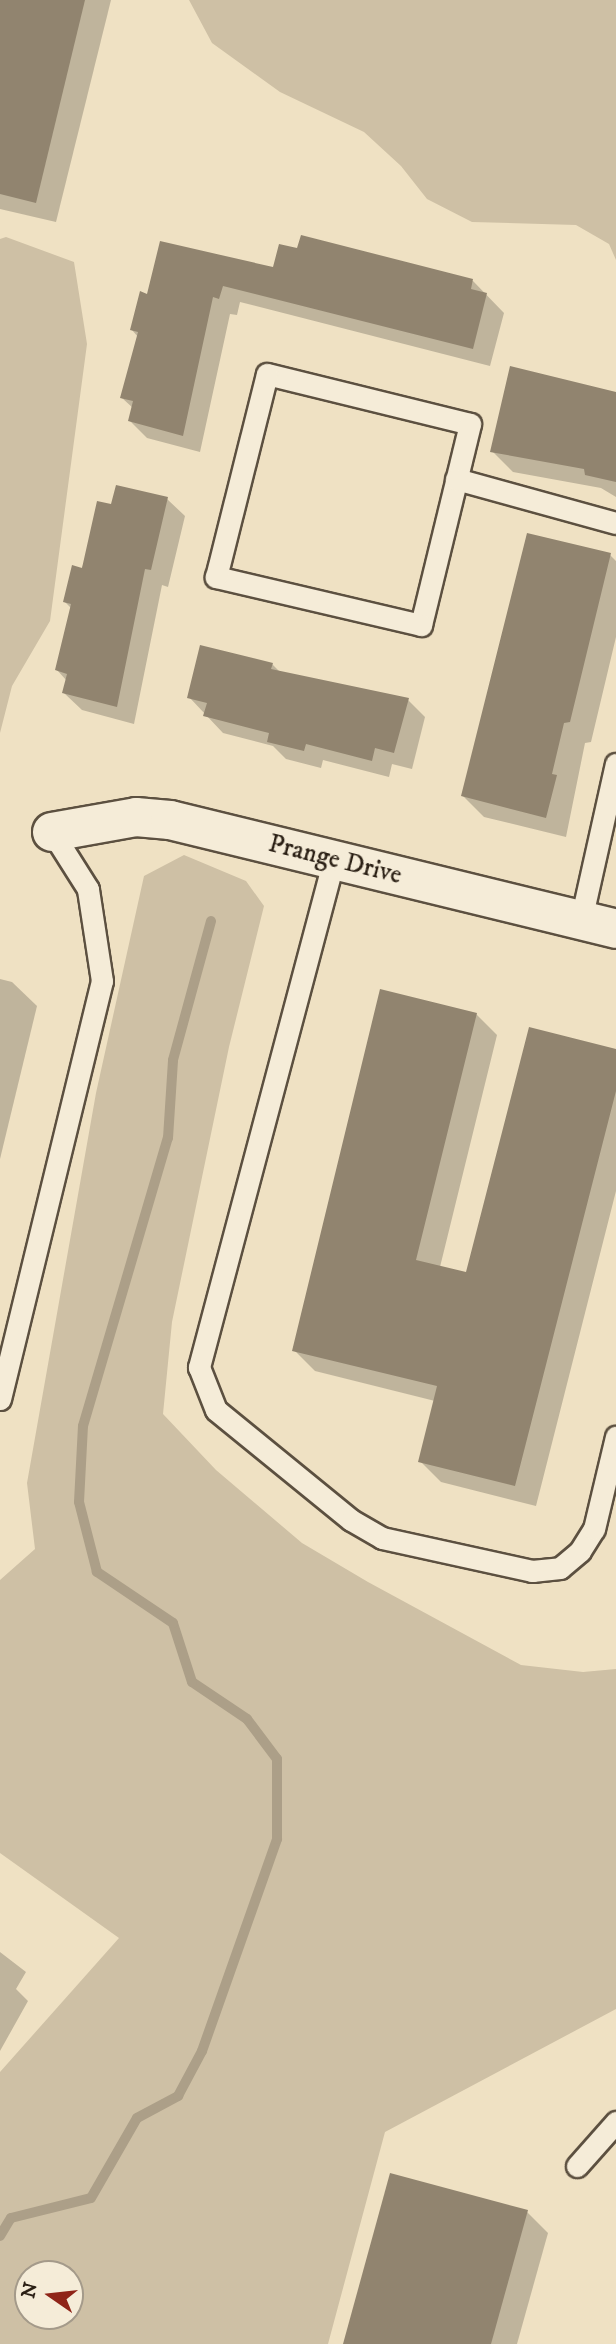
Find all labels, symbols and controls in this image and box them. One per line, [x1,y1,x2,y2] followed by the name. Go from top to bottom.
[265,828,405,892] street label: Prange Drive
[14,2260,84,2330] north arrow
[17,2280,43,2301] text: N

